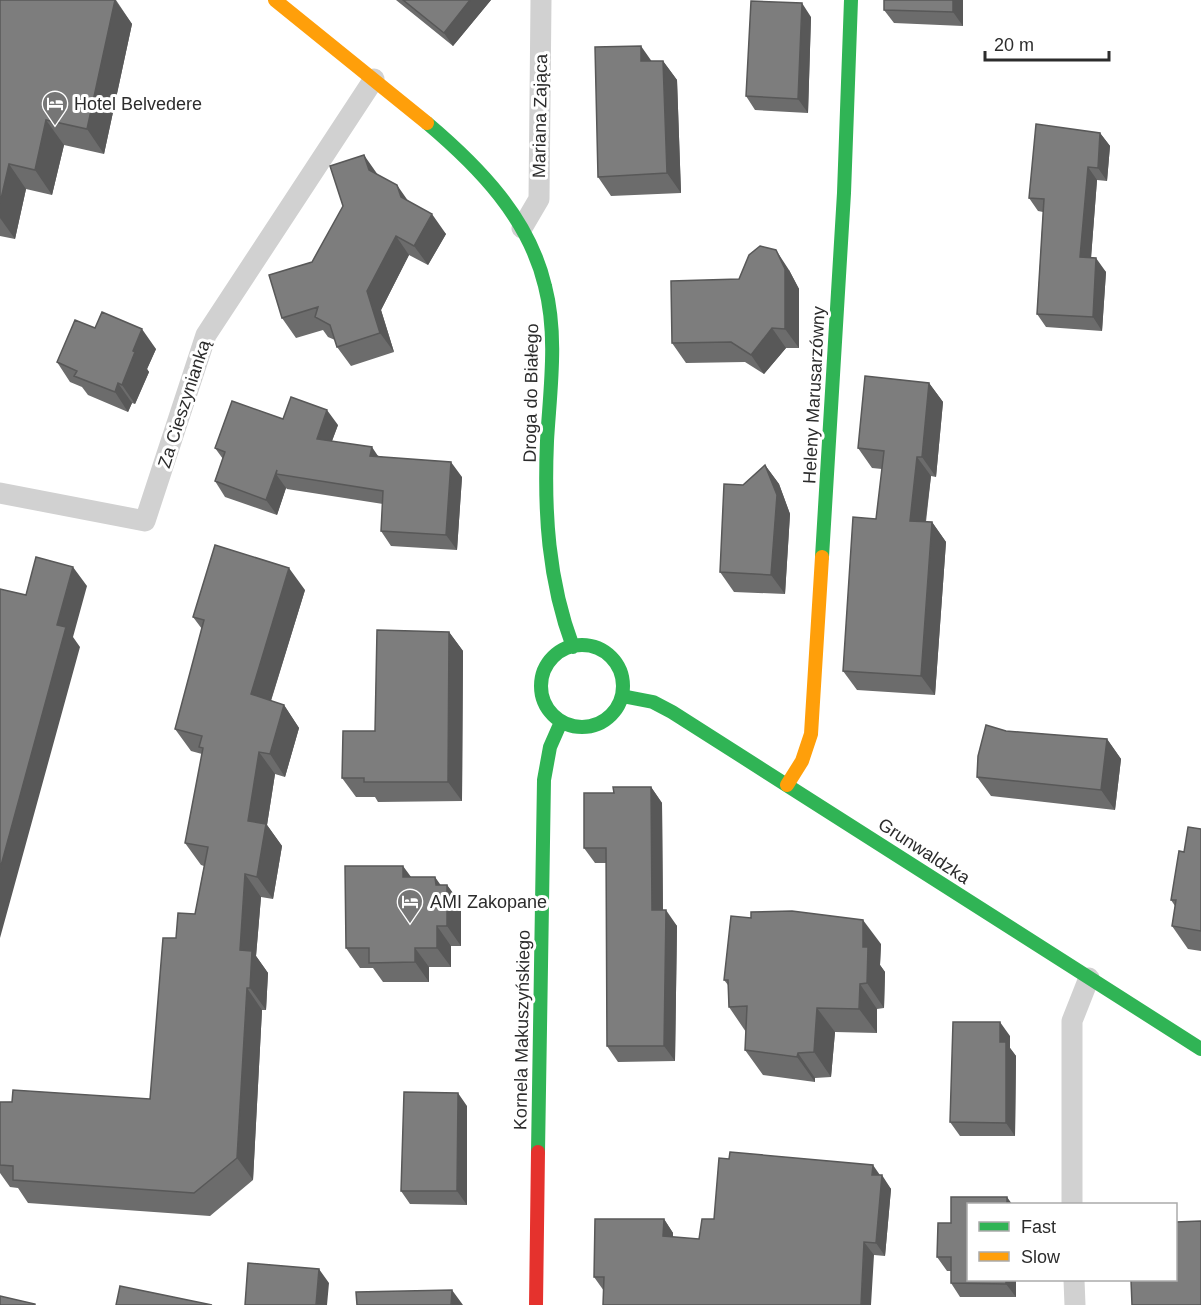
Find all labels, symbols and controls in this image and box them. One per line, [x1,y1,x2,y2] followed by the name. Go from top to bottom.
[985,24,1110,62] scale bar
[994,35,1034,55] text: 20 m
[529,53,551,178] street label: Mariana Zająca
[40,89,70,127] hotel icon: Hotel Belvedere
[74,94,202,114] place label: Hotel Belvedere
[799,306,829,484] street label: Heleny Marusarzówny
[520,323,542,463] street label: Droga do Białego
[154,337,214,470] street label: Za Cieszynianką
[875,814,974,889] street label: Grunwaldzka
[395,887,425,925] hotel icon: AMI Zakopane
[430,892,547,912] place label: AMI Zakopane
[510,930,534,1130] street label: Kornela Makuszyńskiego
[967,1203,1177,1281] legend
[1021,1217,1056,1237] text: Fast
[1021,1247,1061,1267] text: Slow

